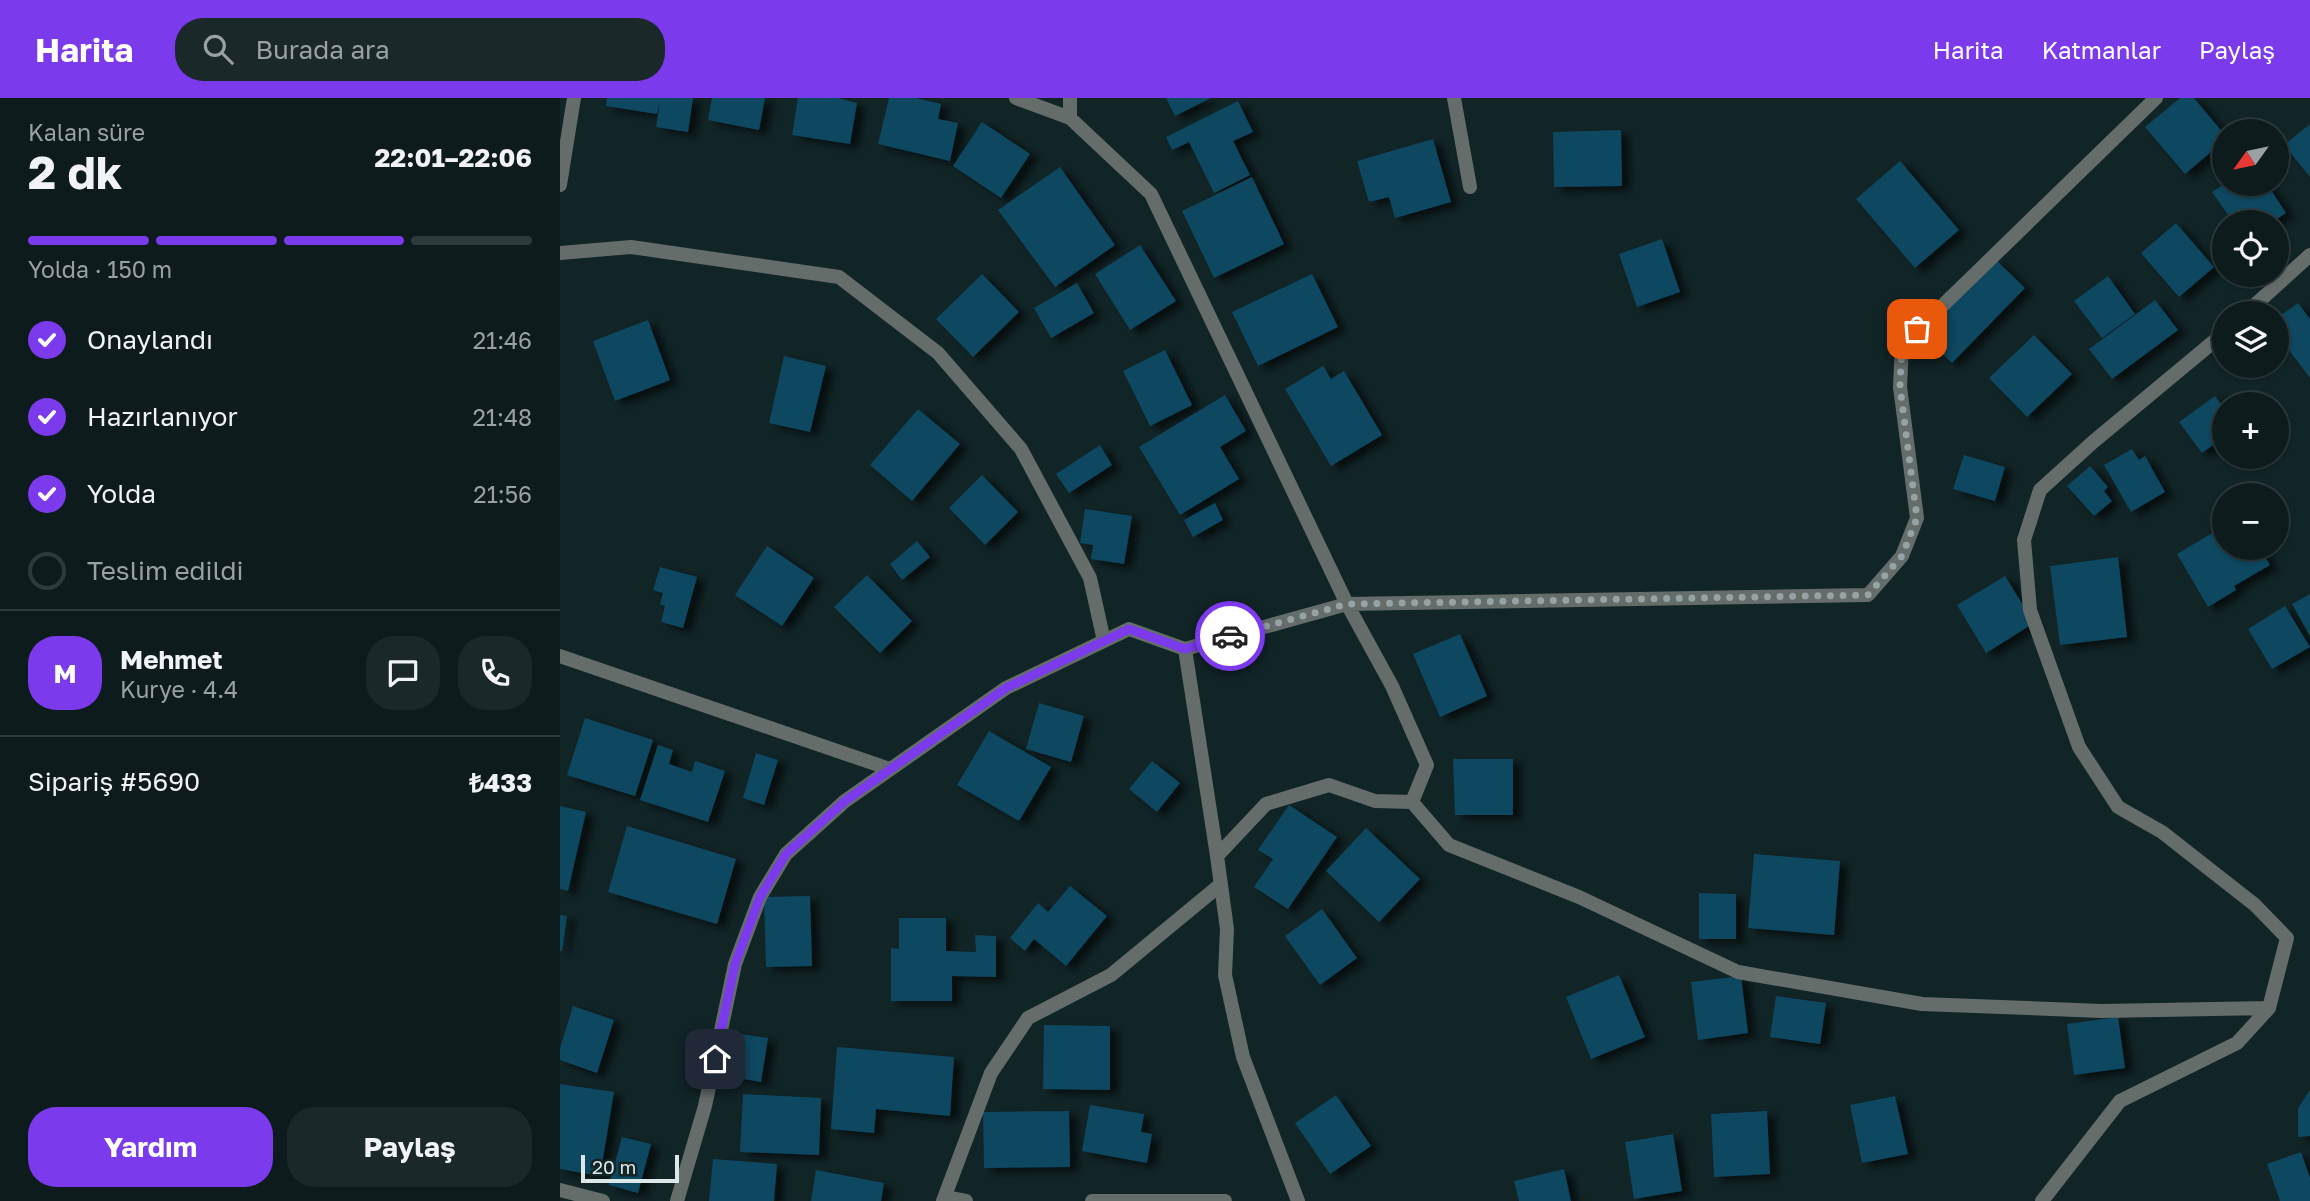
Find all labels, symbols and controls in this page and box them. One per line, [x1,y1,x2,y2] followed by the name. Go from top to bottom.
[175,18,665,81] search box
[35,30,133,69] text: Harita
[199,30,237,68] icon: search
[255,34,390,65] text: Burada ara
[1933,35,2004,64] text: Harita
[2042,35,2161,64] text: Katmanlar
[2199,35,2275,64] text: Paylaş
[28,118,145,146] text: Kalan süre
[2212,119,2289,196] north arrow
[2212,119,2289,560] map controls
[374,142,532,173] text: 22:01–22:06
[28,144,123,199] text: 2 dk
[2212,210,2289,287] button: locate
[28,255,172,283] text: Yolda · 150 m
[1887,299,1947,359] pin
[2212,301,2289,378] button: layers
[1898,310,1936,348] icon: bag
[28,321,66,359] icon: check
[87,324,213,355] text: Onaylandı
[473,326,532,354] text: 21:46
[2212,392,2289,469] button: +
[28,398,66,436] icon: check
[87,401,238,432] text: Hazırlanıyor
[473,403,532,431] text: 21:48
[28,475,66,513] icon: check
[87,478,156,509] text: Yolda
[473,480,532,508] text: 21:56
[2212,483,2289,560] button: −
[87,555,244,586] text: Teslim edildi
[1195,601,1265,671] courier
[1211,617,1249,655] icon: car
[366,636,440,710] button: chat
[458,636,532,710] button: phone
[120,644,223,675] text: Mehmet
[53,658,77,689] text: M
[120,675,238,703] text: Kurye · 4.4
[28,766,200,797] text: Sipariş #5690
[469,767,532,798] text: ₺433
[685,1029,745,1089] pin
[696,1040,734,1078] icon: home
[28,1107,273,1187] button: Yardım
[287,1107,532,1187] button: Paylaş
[581,1152,679,1184] scale bar
[592,1155,636,1178] text: 20 m

